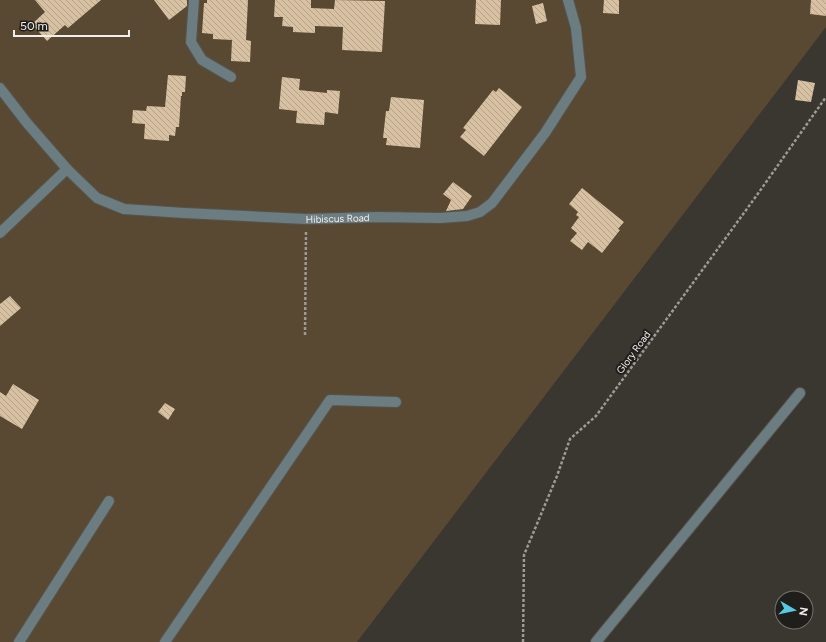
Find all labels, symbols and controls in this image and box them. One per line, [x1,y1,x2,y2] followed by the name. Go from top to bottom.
[14,12,129,38] scale bar
[20,19,48,33] text: 50 m
[306,211,370,226] street label: Hibiscus Road
[614,328,653,376] street label: Glory Road
[774,590,814,630] north arrow
[796,606,810,617] text: N

